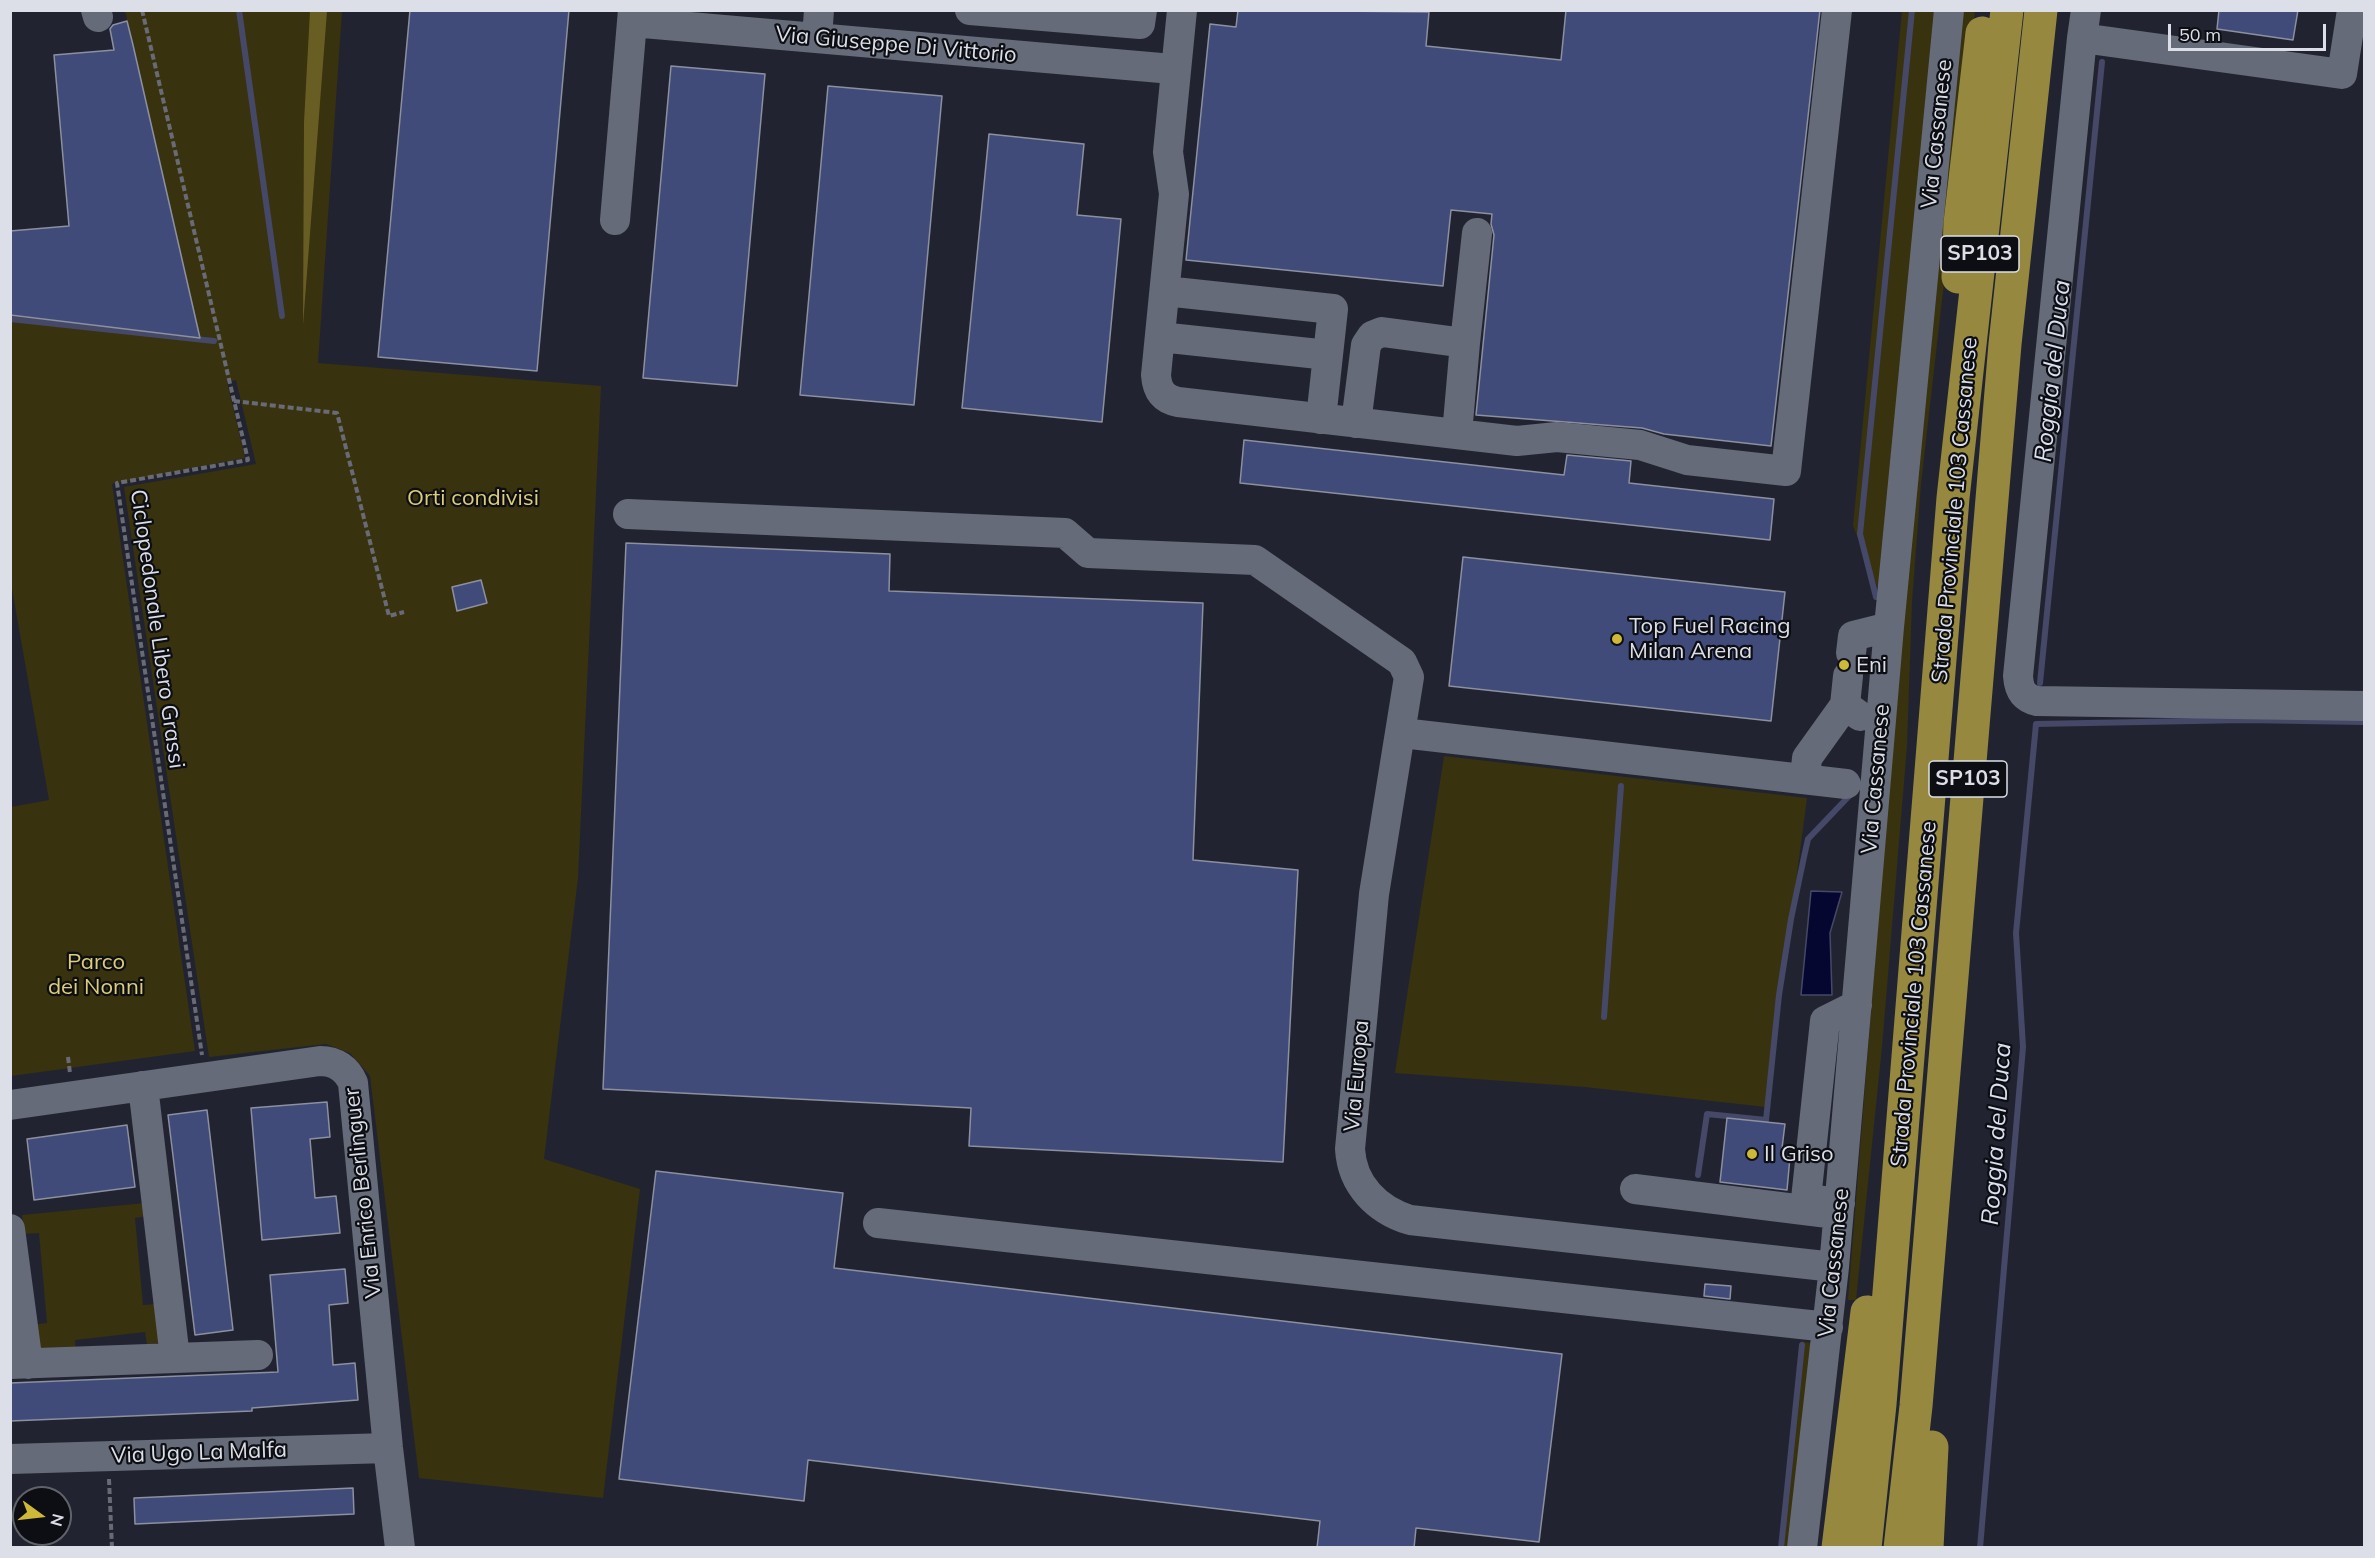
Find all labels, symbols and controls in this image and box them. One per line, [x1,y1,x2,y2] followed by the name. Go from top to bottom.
[2171,12,2328,50] scale bar
[774,21,1018,69] street label: Via Giuseppe Di Vittorio
[2179,23,2221,46] text: 50 m
[1916,58,1958,210] street label: Via Cassanese
[1941,236,2019,272] road number: SP103
[2029,279,2077,463] water label: Roggia del Duca
[1927,336,1983,684] street label: Strada Provinciale 103 Cassanese
[407,485,539,511] park label: Orti condivisi
[124,488,190,770] street label: Ciclopedonale Libero Grassi
[1629,613,1791,664] place label: Top Fuel Racing Milan Arena
[1610,632,1624,646] marker: Top Fuel Racing Milan Arena
[1856,652,1887,678] place label: Eni
[1837,658,1851,672] marker: Eni
[1856,703,1896,855] street label: Via Cassanese
[1929,761,2007,797] road number: SP103
[1886,820,1942,1168] street label: Strada Provinciale 103 Cassanese
[48,949,144,1000] park label: Parco dei Nonni
[1339,1019,1375,1133] street label: Via Europa
[1976,1042,2018,1226] water label: Roggia del Duca
[339,1086,387,1300] street label: Via Enrico Berlinguer
[1764,1141,1833,1167] place label: Il Griso
[1745,1147,1759,1161] marker: Il Griso
[1813,1187,1855,1339] street label: Via Cassanese
[111,1437,287,1469] street label: Via Ugo La Malfa
[12,1486,72,1546] north arrow
[46,1512,69,1529] text: N

